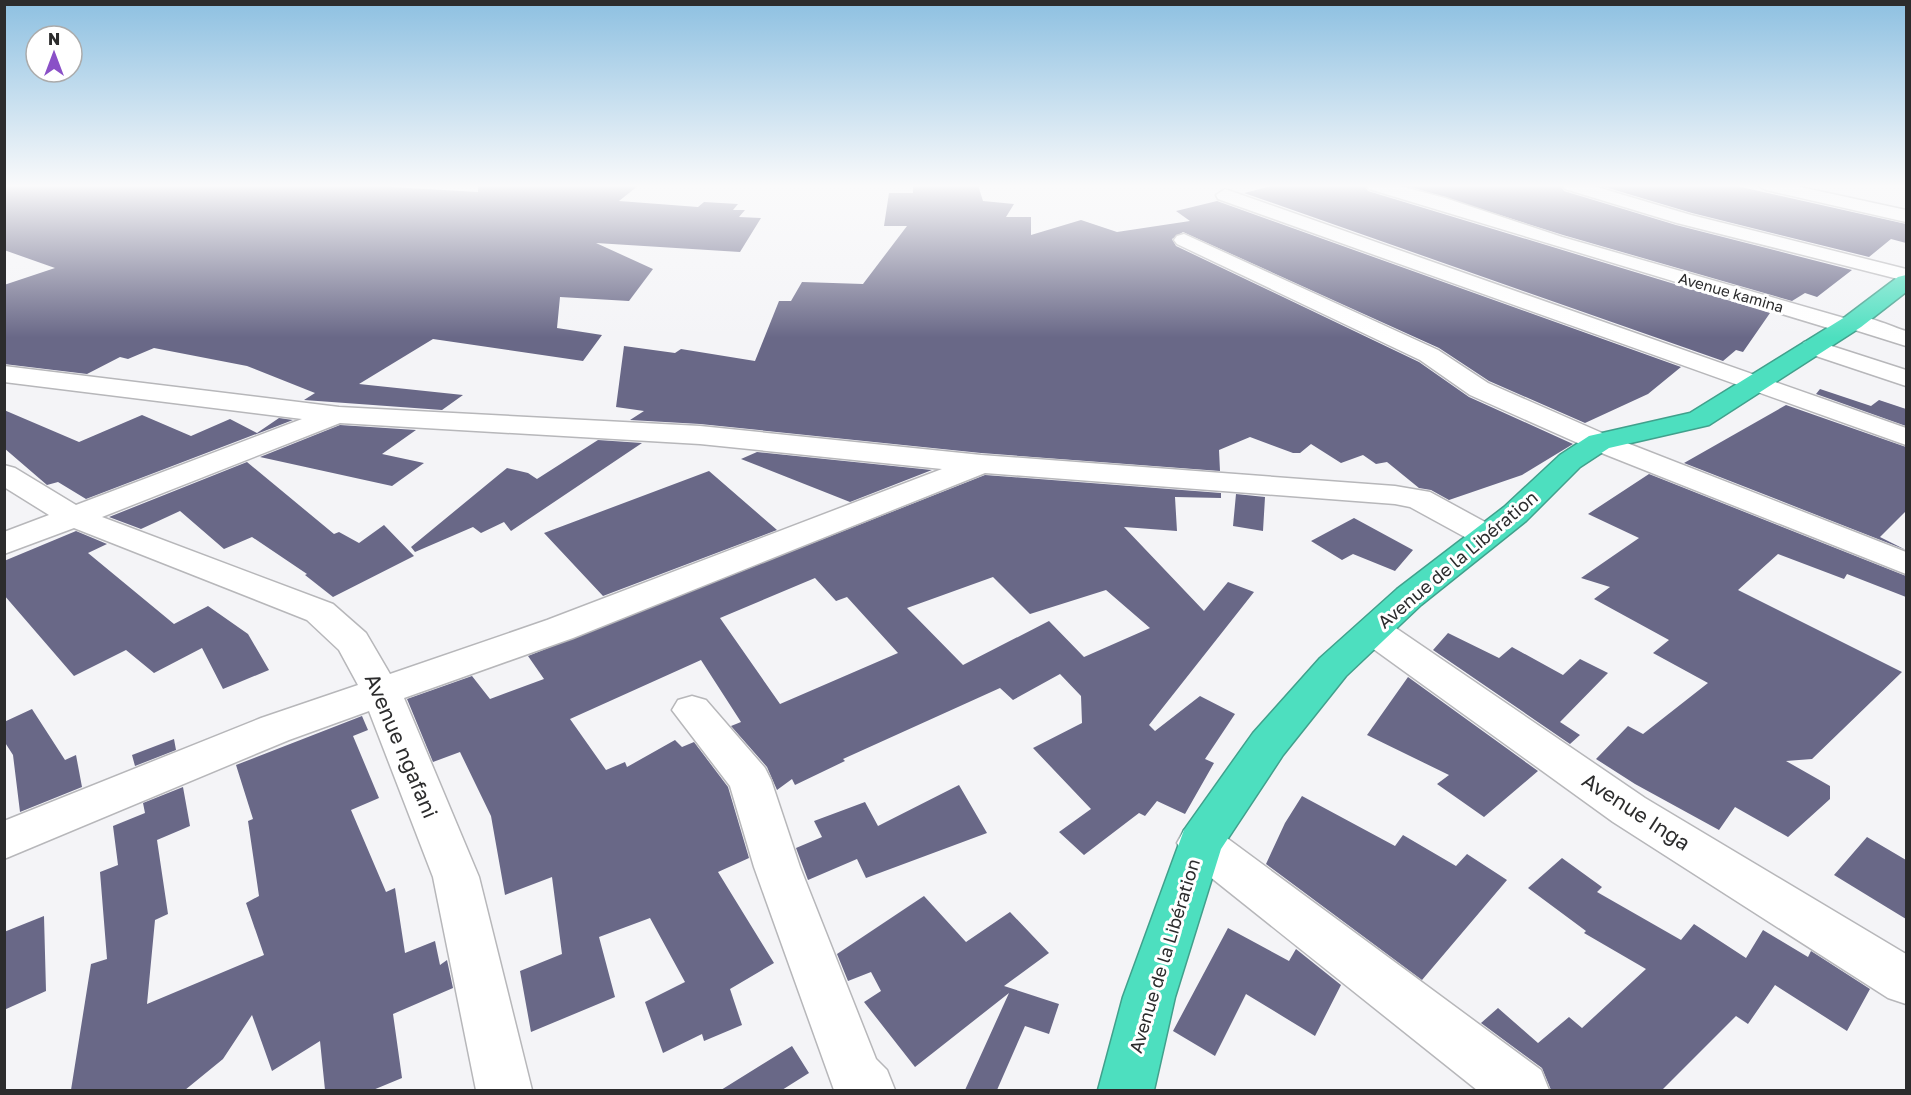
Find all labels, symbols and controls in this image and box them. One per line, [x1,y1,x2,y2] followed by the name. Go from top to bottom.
[24,24,84,84] north arrow
[48,29,60,49] text: N
[1677,268,1786,316] street label: Avenue kamina
[1373,486,1542,633] street label: Avenue de la Libération
[360,669,444,822] street label: Avenue ngafani
[1578,767,1695,856] street label: Avenue Inga
[1124,856,1204,1055] street label: Avenue de la Libération

